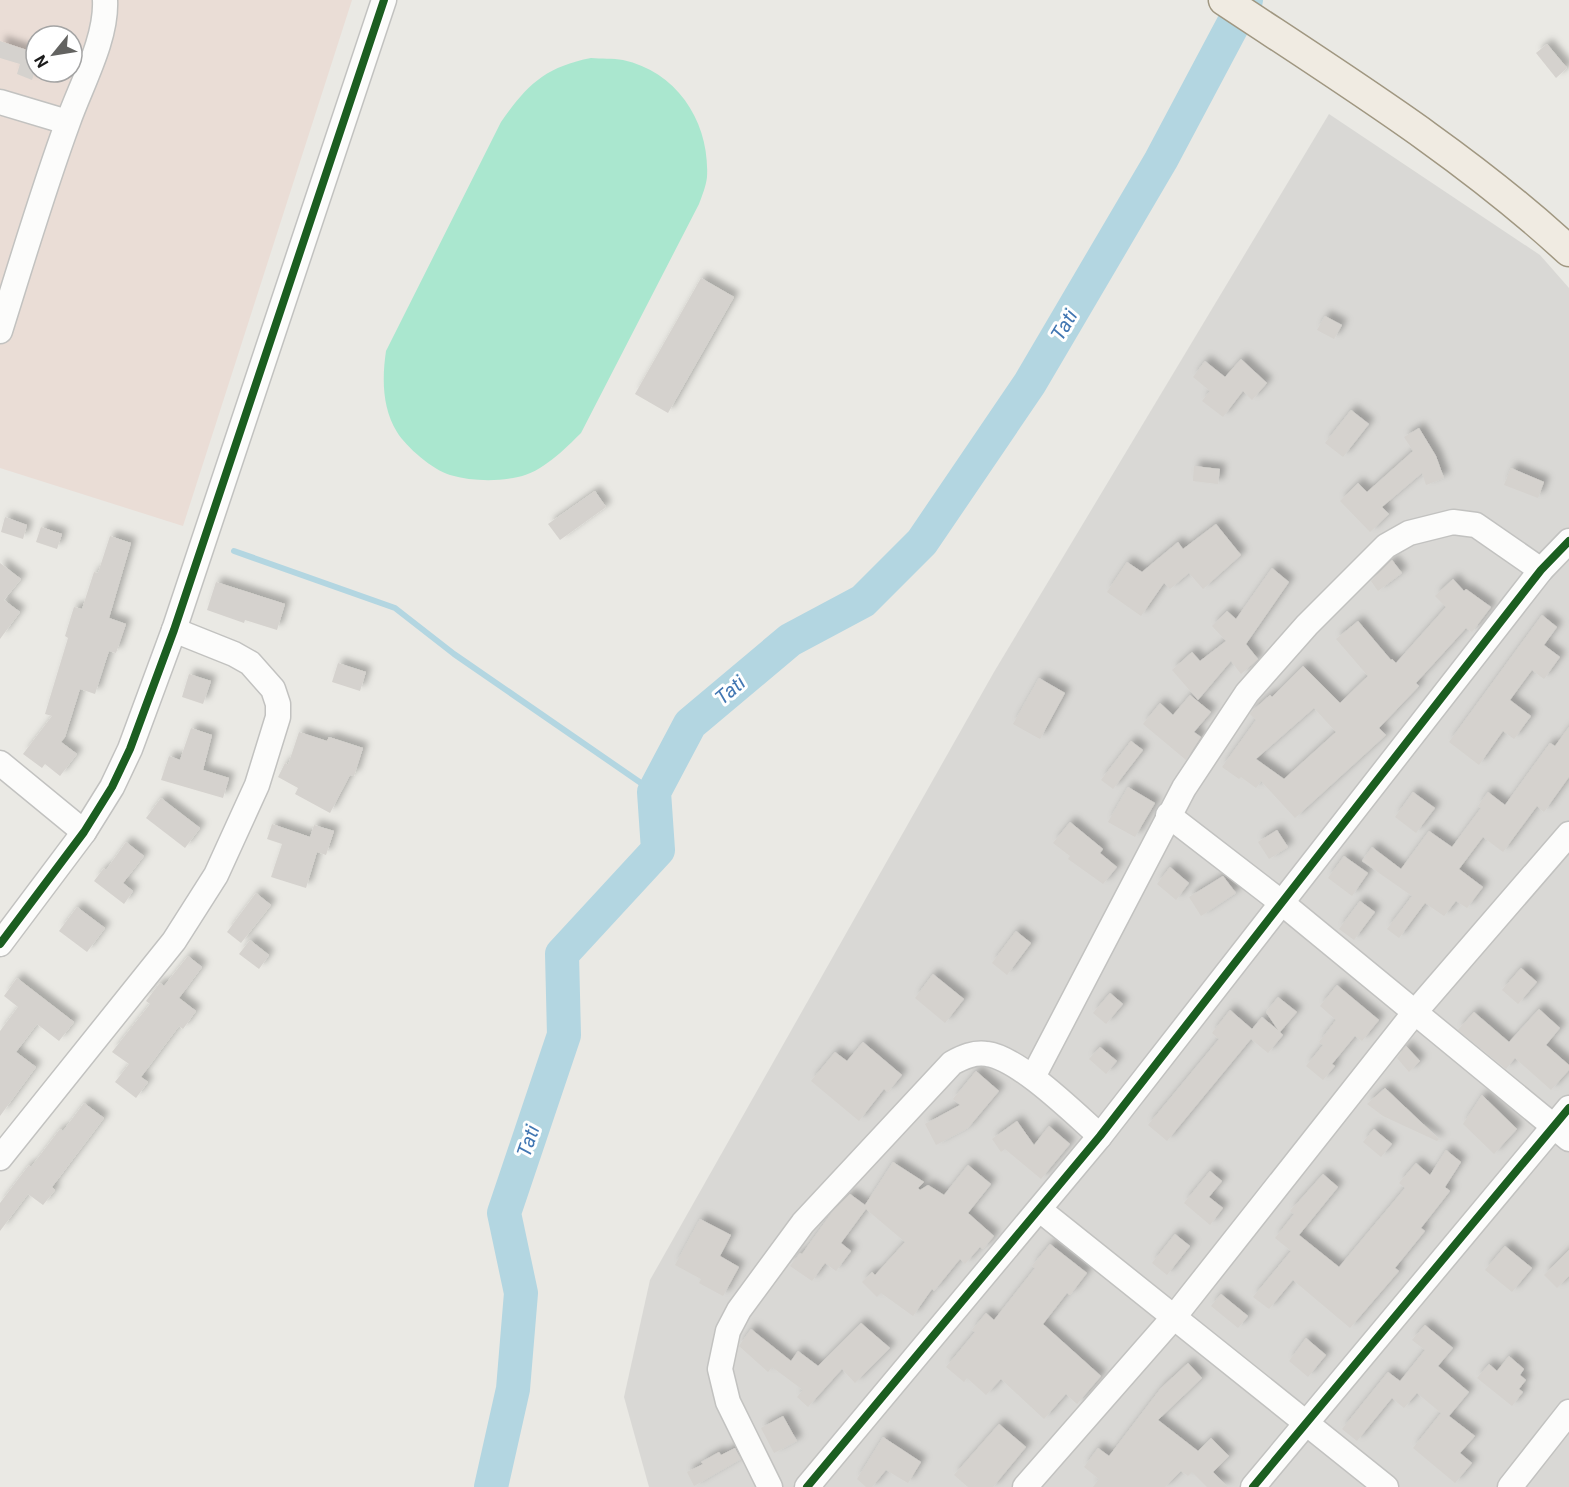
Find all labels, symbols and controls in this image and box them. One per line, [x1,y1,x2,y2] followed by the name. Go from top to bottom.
[24,24,84,84] north arrow
[30,52,52,71] text: N
[1045,305,1083,345] water label: Tati
[710,670,750,710] water label: Tati
[511,1122,545,1160] water label: Tati

